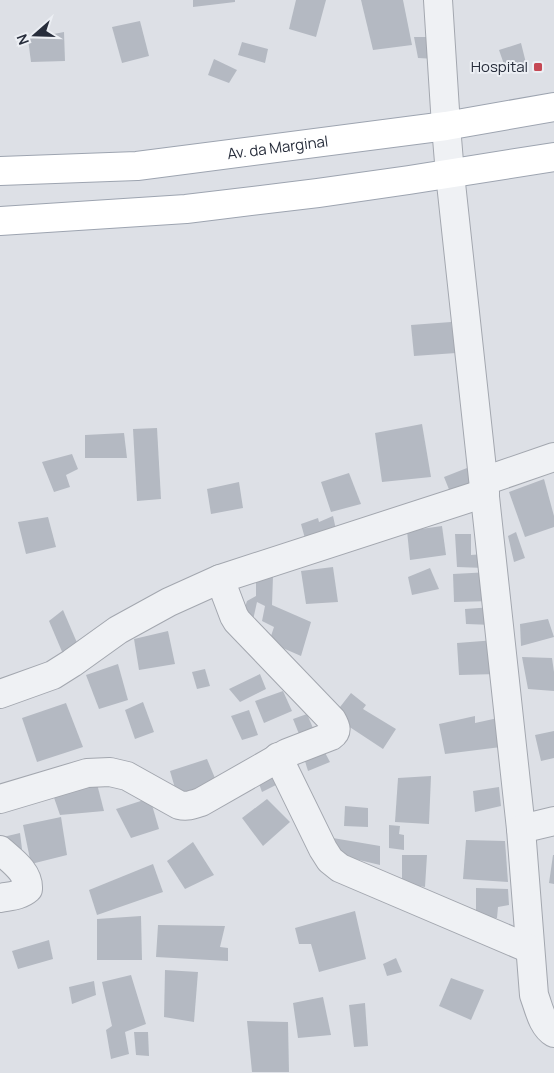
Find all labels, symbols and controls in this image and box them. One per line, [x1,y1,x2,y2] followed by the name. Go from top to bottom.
[10,10,60,60] north arrow
[12,32,33,48] text: N
[471,56,528,77] place label: Hospital
[532,61,544,73] marker: Hospital
[226,130,329,164] street label: Av. da Marginal

